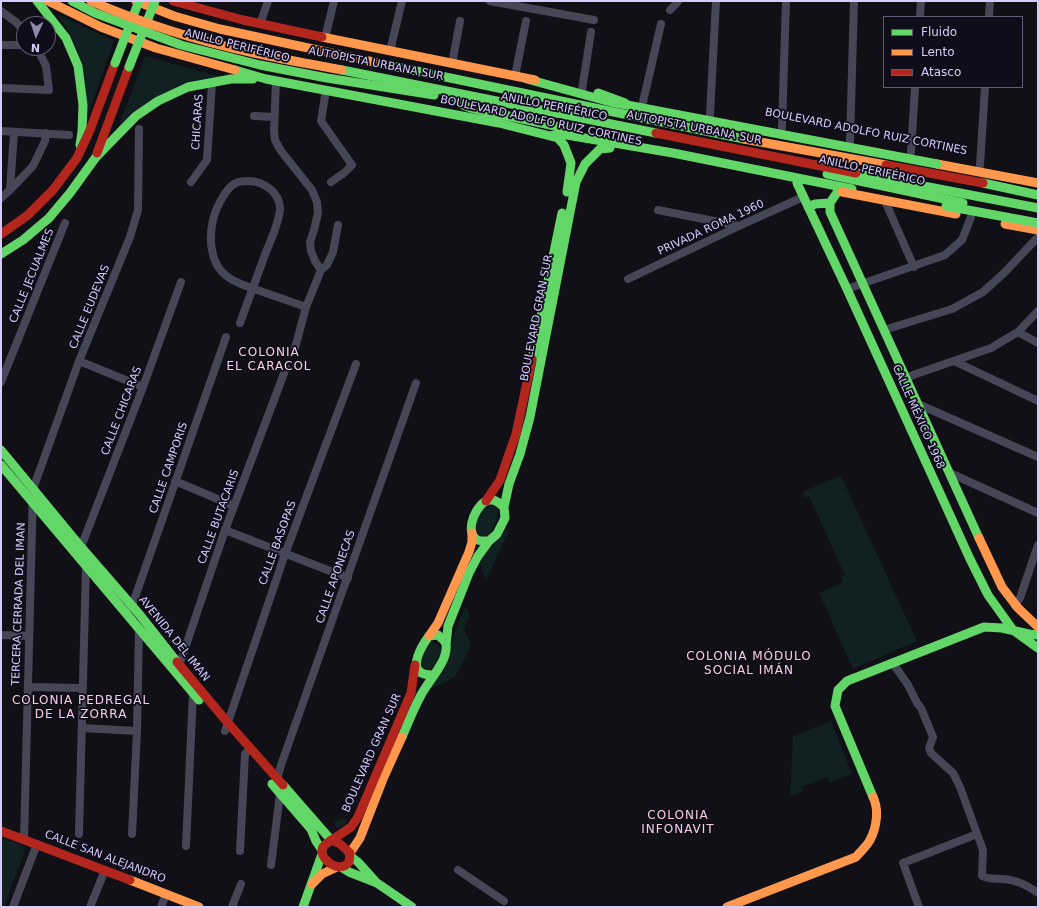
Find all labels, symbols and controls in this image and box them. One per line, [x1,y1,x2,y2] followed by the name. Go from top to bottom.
[16,16,56,56] north arrow
[883,16,1023,88] legend
[921,25,957,39] text: Fluido
[183,27,291,65] street label: ANILLO PERIFÉRICO
[30,41,40,54] text: N
[307,44,445,84] street label: AUTOPISTA URBANA SUR
[921,45,955,59] text: Lento
[921,65,961,79] text: Atasco
[500,90,608,124] street label: ANILLO PERIFÉRICO
[439,93,643,149] street label: BOULEVARD ADOLFO RUIZ CORTINES
[189,94,207,150] street label: CHICARAS
[764,106,968,158] street label: BOULEVARD ADOLFO RUIZ CORTINES
[625,108,763,148] street label: AUTOPISTA URBANA SUR
[818,153,926,189] street label: ANILLO PERIFÉRICO
[656,198,766,258] street label: PRIVADA ROMA 1960
[7,227,57,325] street label: CALLE JECUALMES
[518,254,556,382] street label: BOULEVARD GRAN SUR
[67,263,113,351] street label: CALLE EUDEVAS
[226,346,312,374] district label: COLONIA EL CARACOL
[889,363,947,471] street label: CALLE MÉXICO 1968
[99,365,145,457] street label: CALLE CHICARAS
[147,421,191,515] street label: CALLE CAMPORIS
[196,468,242,566] street label: CALLE BUTACARIS
[257,499,299,587] street label: CALLE BASOPAS
[10,522,28,686] street label: TERCERA CERRADA DEL IMAN
[314,528,358,626] street label: CALLE APONECAS
[136,594,212,684] street label: AVENIDA DEL IMAN
[686,650,812,678] district label: COLONIA MÓDULO SOCIAL IMÁN
[340,692,404,814] street label: BOULEVARD GRAN SUR
[12,694,150,722] district label: COLONIA PEDREGAL DE LA ZORRA
[641,809,715,837] district label: COLONIA INFONAVIT
[43,828,167,886] street label: CALLE SAN ALEJANDRO

